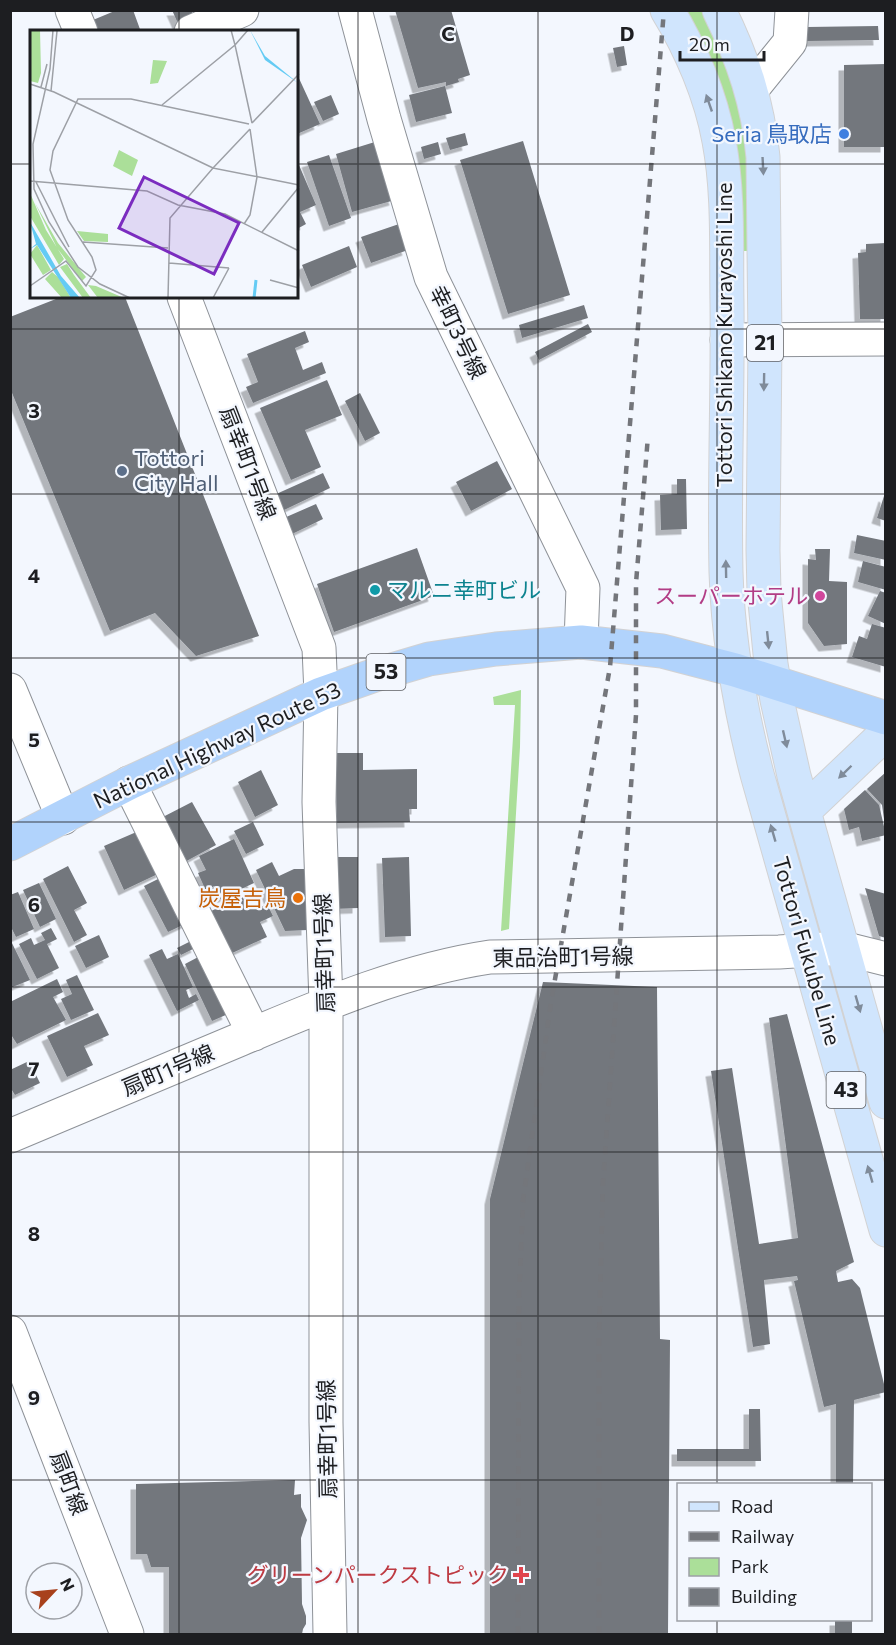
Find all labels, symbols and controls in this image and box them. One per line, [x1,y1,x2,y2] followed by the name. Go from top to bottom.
[441,21,455,45] text: C
[620,21,634,45] text: D
[680,24,764,62] scale bar
[30,30,298,298] inset map
[689,33,730,55] text: 20 m
[704,94,713,112] one-way arrow
[711,120,832,147] place label: Seria 鳥取店
[837,127,851,141] marker: Seria 鳥取店
[759,157,768,176] one-way arrow
[710,182,737,488] street label: Tottori Shikano Kurayoshi Line
[424,281,493,383] street label: 幸町3号線
[747,325,783,361] road number: 21
[760,373,769,392] one-way arrow
[28,398,40,422] text: 3
[214,402,282,523] street label: 扇幸町1号線
[134,444,219,496] place label: Tottori City Hall
[115,464,129,478] marker: Tottori City Hall
[721,560,731,579] one-way arrow
[28,563,40,587] text: 4
[387,576,541,603] place label: マルニ幸町ビル
[654,582,808,609] place label: スーパーホテル
[368,583,382,597] marker: マルニ幸町ビル
[813,589,827,603] marker: スーパーホテル
[763,631,773,650] one-way arrow
[366,654,406,690] road number: 53
[89,675,345,814] street label: National Highway Route 53
[28,727,40,751] text: 5
[781,730,791,749] one-way arrow
[837,765,852,779] one-way arrow
[768,824,777,842] one-way arrow
[768,853,847,1048] street label: Tottori Fukube Line
[198,884,286,911] place label: 炭屋吉鳥
[291,891,305,905] marker: 炭屋吉鳥
[28,892,40,916] text: 6
[308,893,339,1013] street label: 扇幸町1号線
[492,942,634,971] street label: 東品治町1号線
[854,995,863,1013] one-way arrow
[118,1038,218,1101] street label: 扇町1号線
[29,1056,40,1080] text: 7
[826,1072,866,1108] road number: 43
[865,1165,874,1183] one-way arrow
[28,1221,40,1245] text: 8
[312,1379,341,1499] street label: 扇幸町1号線
[28,1385,40,1409] text: 9
[45,1447,94,1518] street label: 扇町線
[677,1483,872,1621] legend
[731,1495,773,1517] text: Road
[731,1525,794,1547] text: Railway
[731,1555,769,1577] text: Park
[24,1561,84,1621] north arrow
[247,1561,509,1588] place label: グリーンパークストピック
[514,1568,528,1582] marker: グリーンパークストピック
[57,1575,79,1594] text: N
[731,1585,797,1607] text: Building

